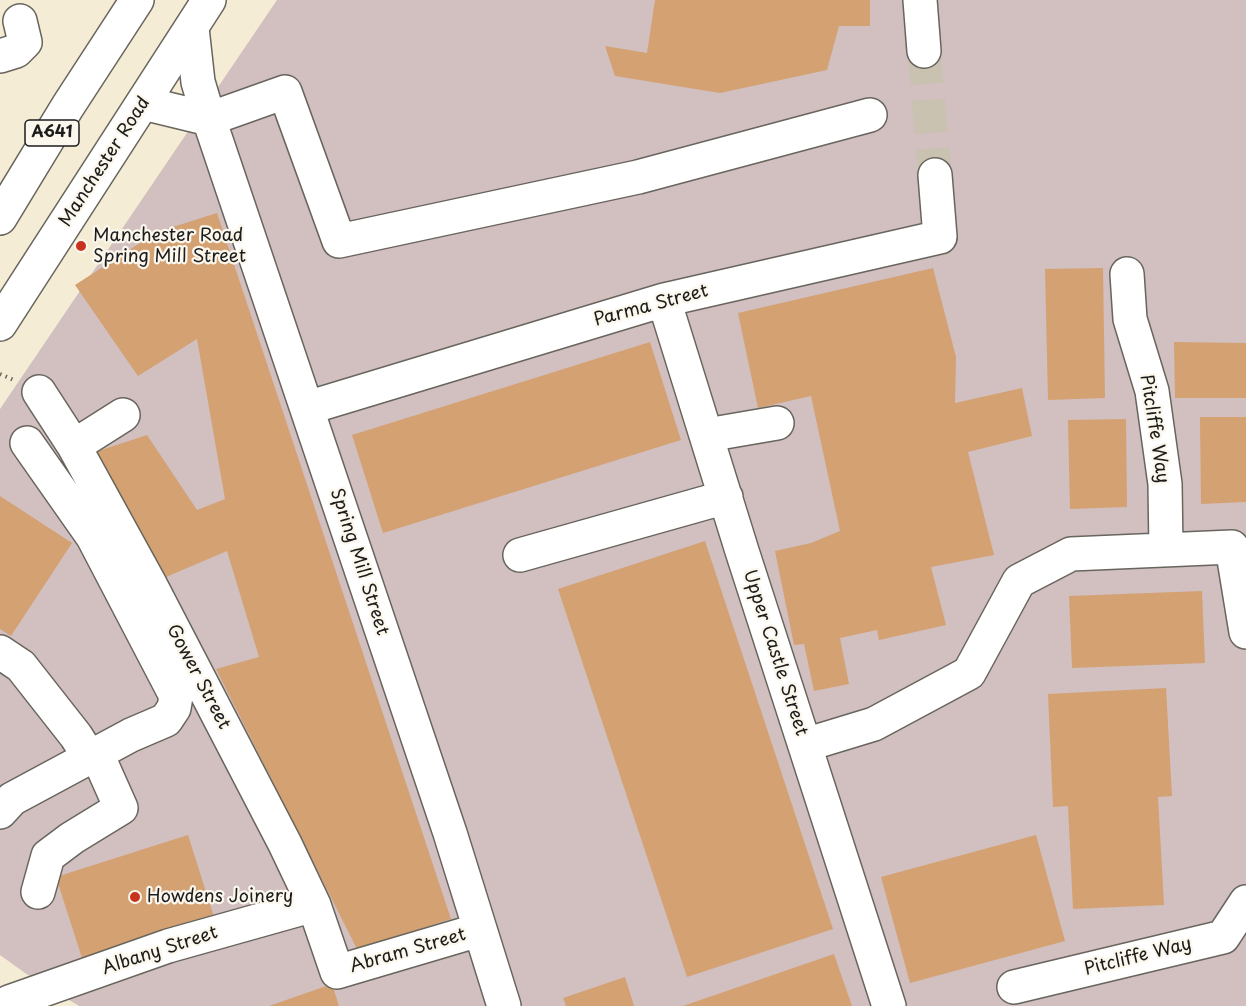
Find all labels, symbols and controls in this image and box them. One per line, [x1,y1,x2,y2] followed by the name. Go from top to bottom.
[55,93,155,231] street label: Manchester Road
[25,120,79,146] road number: A641
[93,225,246,268] place label: Manchester Road Spring Mill Street
[74,239,88,253] marker: Manchester Road Spring Mill Street
[591,280,711,332] street label: Parma Street
[1135,373,1173,485] street label: Pitcliffe Way
[325,486,393,638] street label: Spring Mill Street
[738,567,812,739] street label: Upper Castle Street
[161,621,235,733] street label: Gower Street
[147,886,293,908] place label: Howdens Joinery
[128,890,142,904] marker: Howdens Joinery
[99,922,221,980] street label: Albany Street
[347,924,469,978] street label: Abram Street
[1082,933,1194,981] street label: Pitcliffe Way

